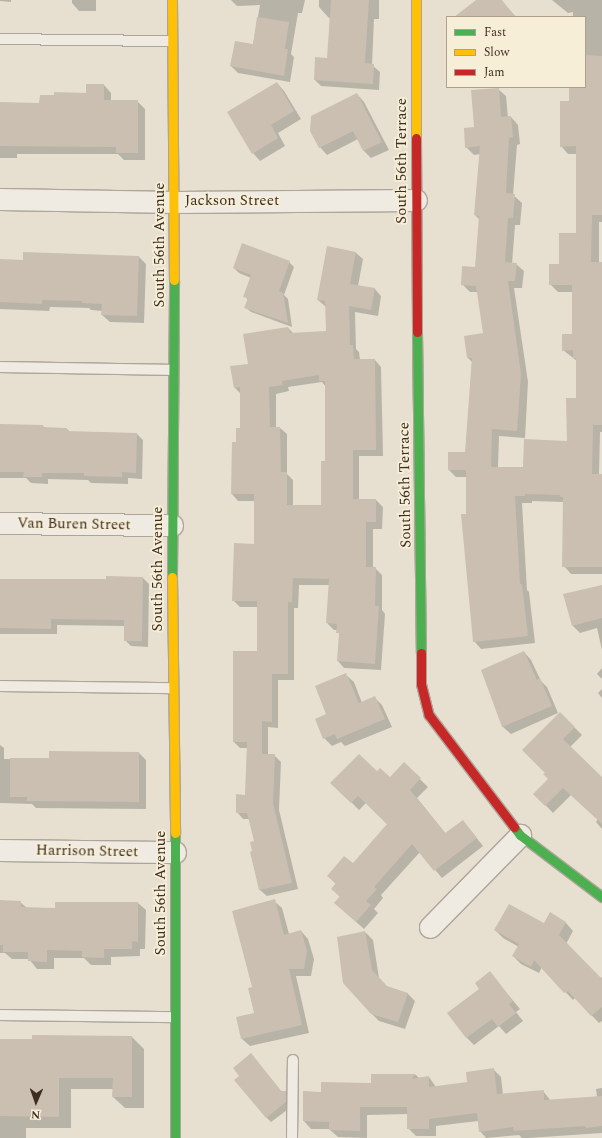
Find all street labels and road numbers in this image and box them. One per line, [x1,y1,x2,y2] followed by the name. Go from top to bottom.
[393,98,411,224] street label: South 56th Terrace
[151,183,169,307] street label: South 56th Avenue
[185,192,279,210] street label: Jackson Street
[395,422,415,548] street label: South 56th Terrace
[149,507,167,631] street label: South 56th Avenue
[17,514,131,534] street label: Van Buren Street
[152,831,170,955] street label: South 56th Avenue
[36,841,138,861] street label: Harrison Street

